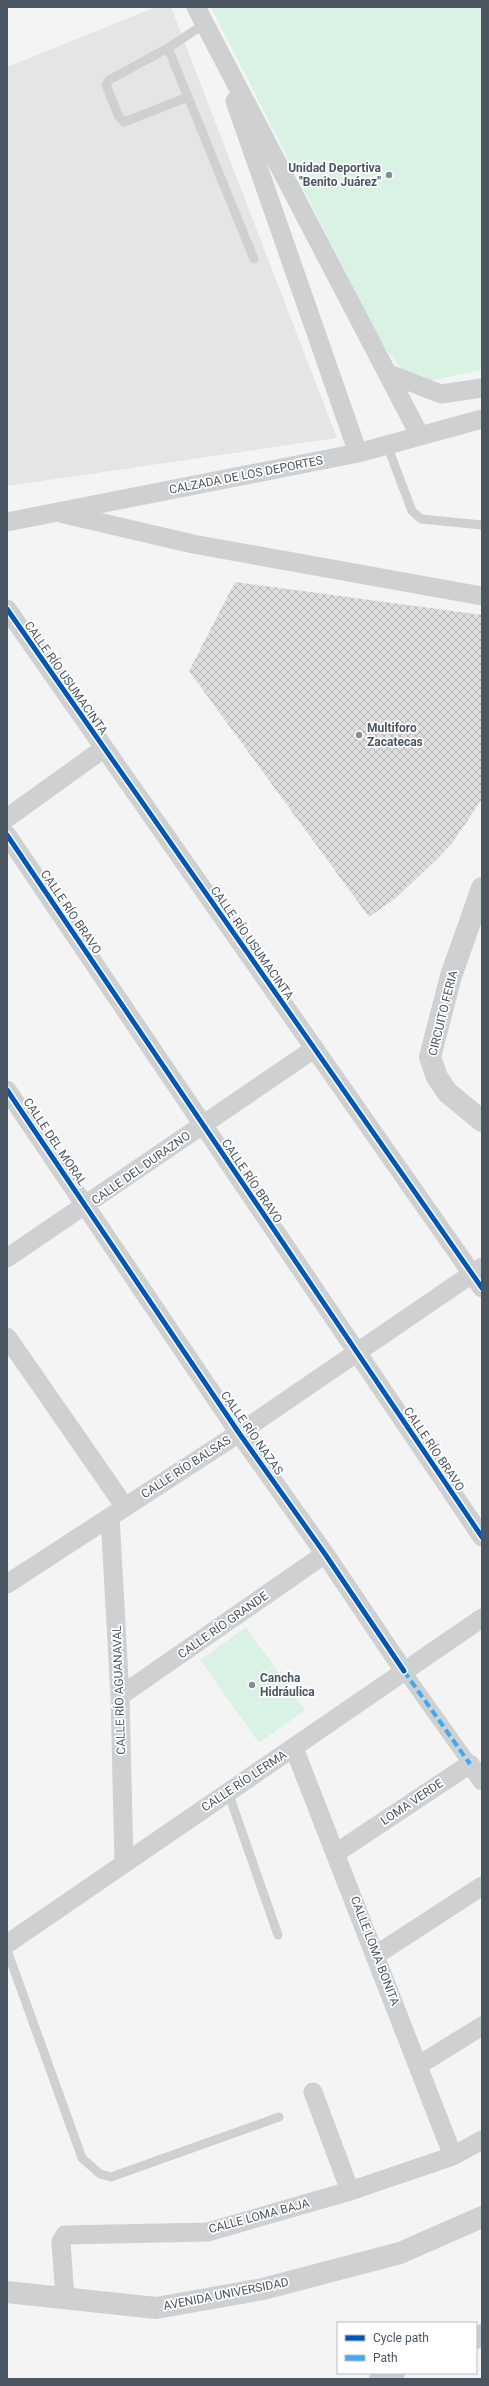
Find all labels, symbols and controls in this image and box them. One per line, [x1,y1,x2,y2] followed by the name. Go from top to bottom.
[288,161,382,189] place label: Unidad Deportiva "Benito Juárez"
[384,170,394,180] marker: Unidad Deportiva "Benito Juárez"
[168,453,324,497] street label: CALZADA DE LOS DEPORTES
[21,618,111,738] street label: CALLE RÍO USUMACINTA
[367,721,423,749] place label: Multiforo Zacatecas
[354,730,364,740] marker: Multiforo Zacatecas
[38,867,105,957] street label: CALLE RÍO BRAVO
[207,883,297,1003] street label: CALLE RÍO USUMACINTA
[426,969,460,1057] street label: CIRCUITO FERIA
[20,1095,90,1189] street label: CALLE DEL MORAL
[89,1129,193,1207] street label: CALLE DEL DURAZNO
[219,1136,286,1226] street label: CALLE RÍO BRAVO
[218,1388,287,1478] street label: CALLE RÍO NAZAS
[401,1404,468,1494] street label: CALLE RÍO BRAVO
[138,1432,233,1501] street label: CALLE RÍO BALSAS
[175,1588,271,1661] street label: CALLE RÍO GRANDE
[109,1625,128,1755] street label: CALLE RÍO AGUANAVAL
[260,1671,315,1699] place label: Cancha Hidráulica
[247,1680,257,1690] marker: Cancha Hidráulica
[198,1746,289,1815] street label: CALLE RÍO LERMA
[378,1776,446,1828] street label: LOMA VERDE
[348,1894,402,2008] street label: CALLE LOMA BONITA
[207,2196,311,2236] street label: CALLE LOMA BAJA
[162,2275,290,2313] street label: AVENIDA UNIVERSIDAD
[337,2322,477,2374] legend
[373,2331,429,2345] text: Cycle path
[373,2351,398,2365] text: Path

